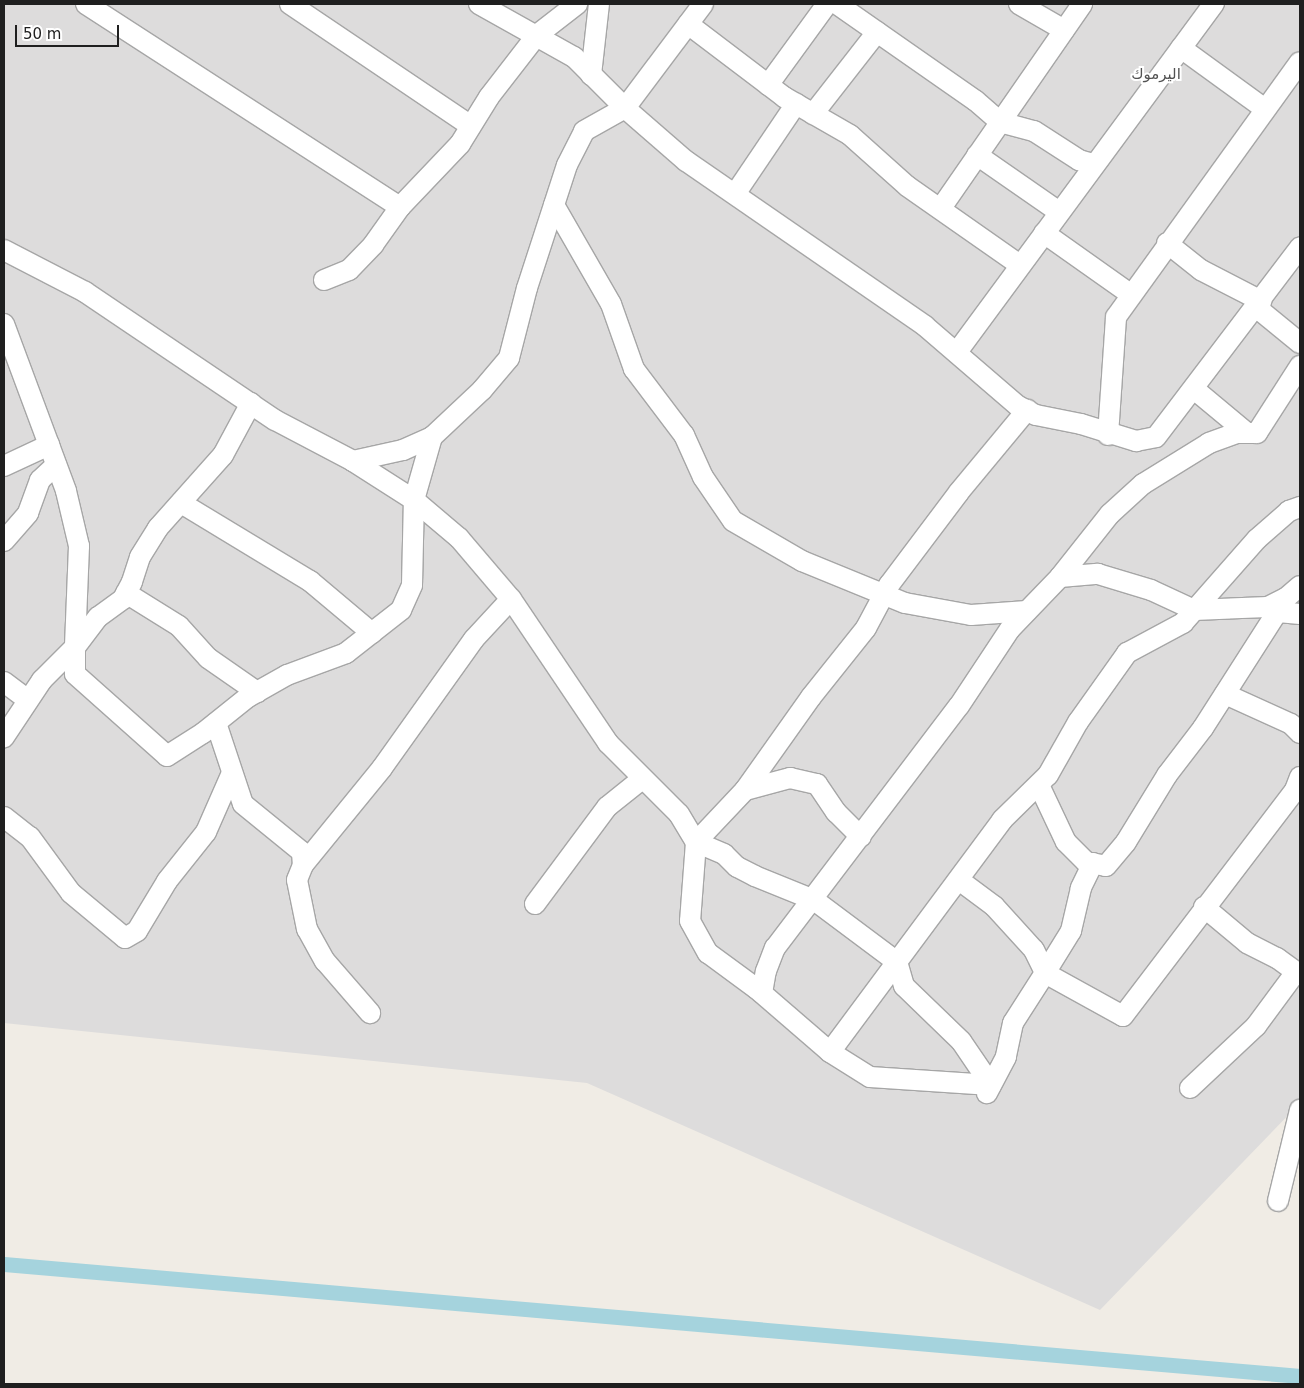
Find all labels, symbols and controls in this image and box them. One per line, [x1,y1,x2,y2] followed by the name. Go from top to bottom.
[18,15,121,47] scale bar
[23,25,61,43] text: 50 m
[1131,66,1181,84] district label: اليرموك

